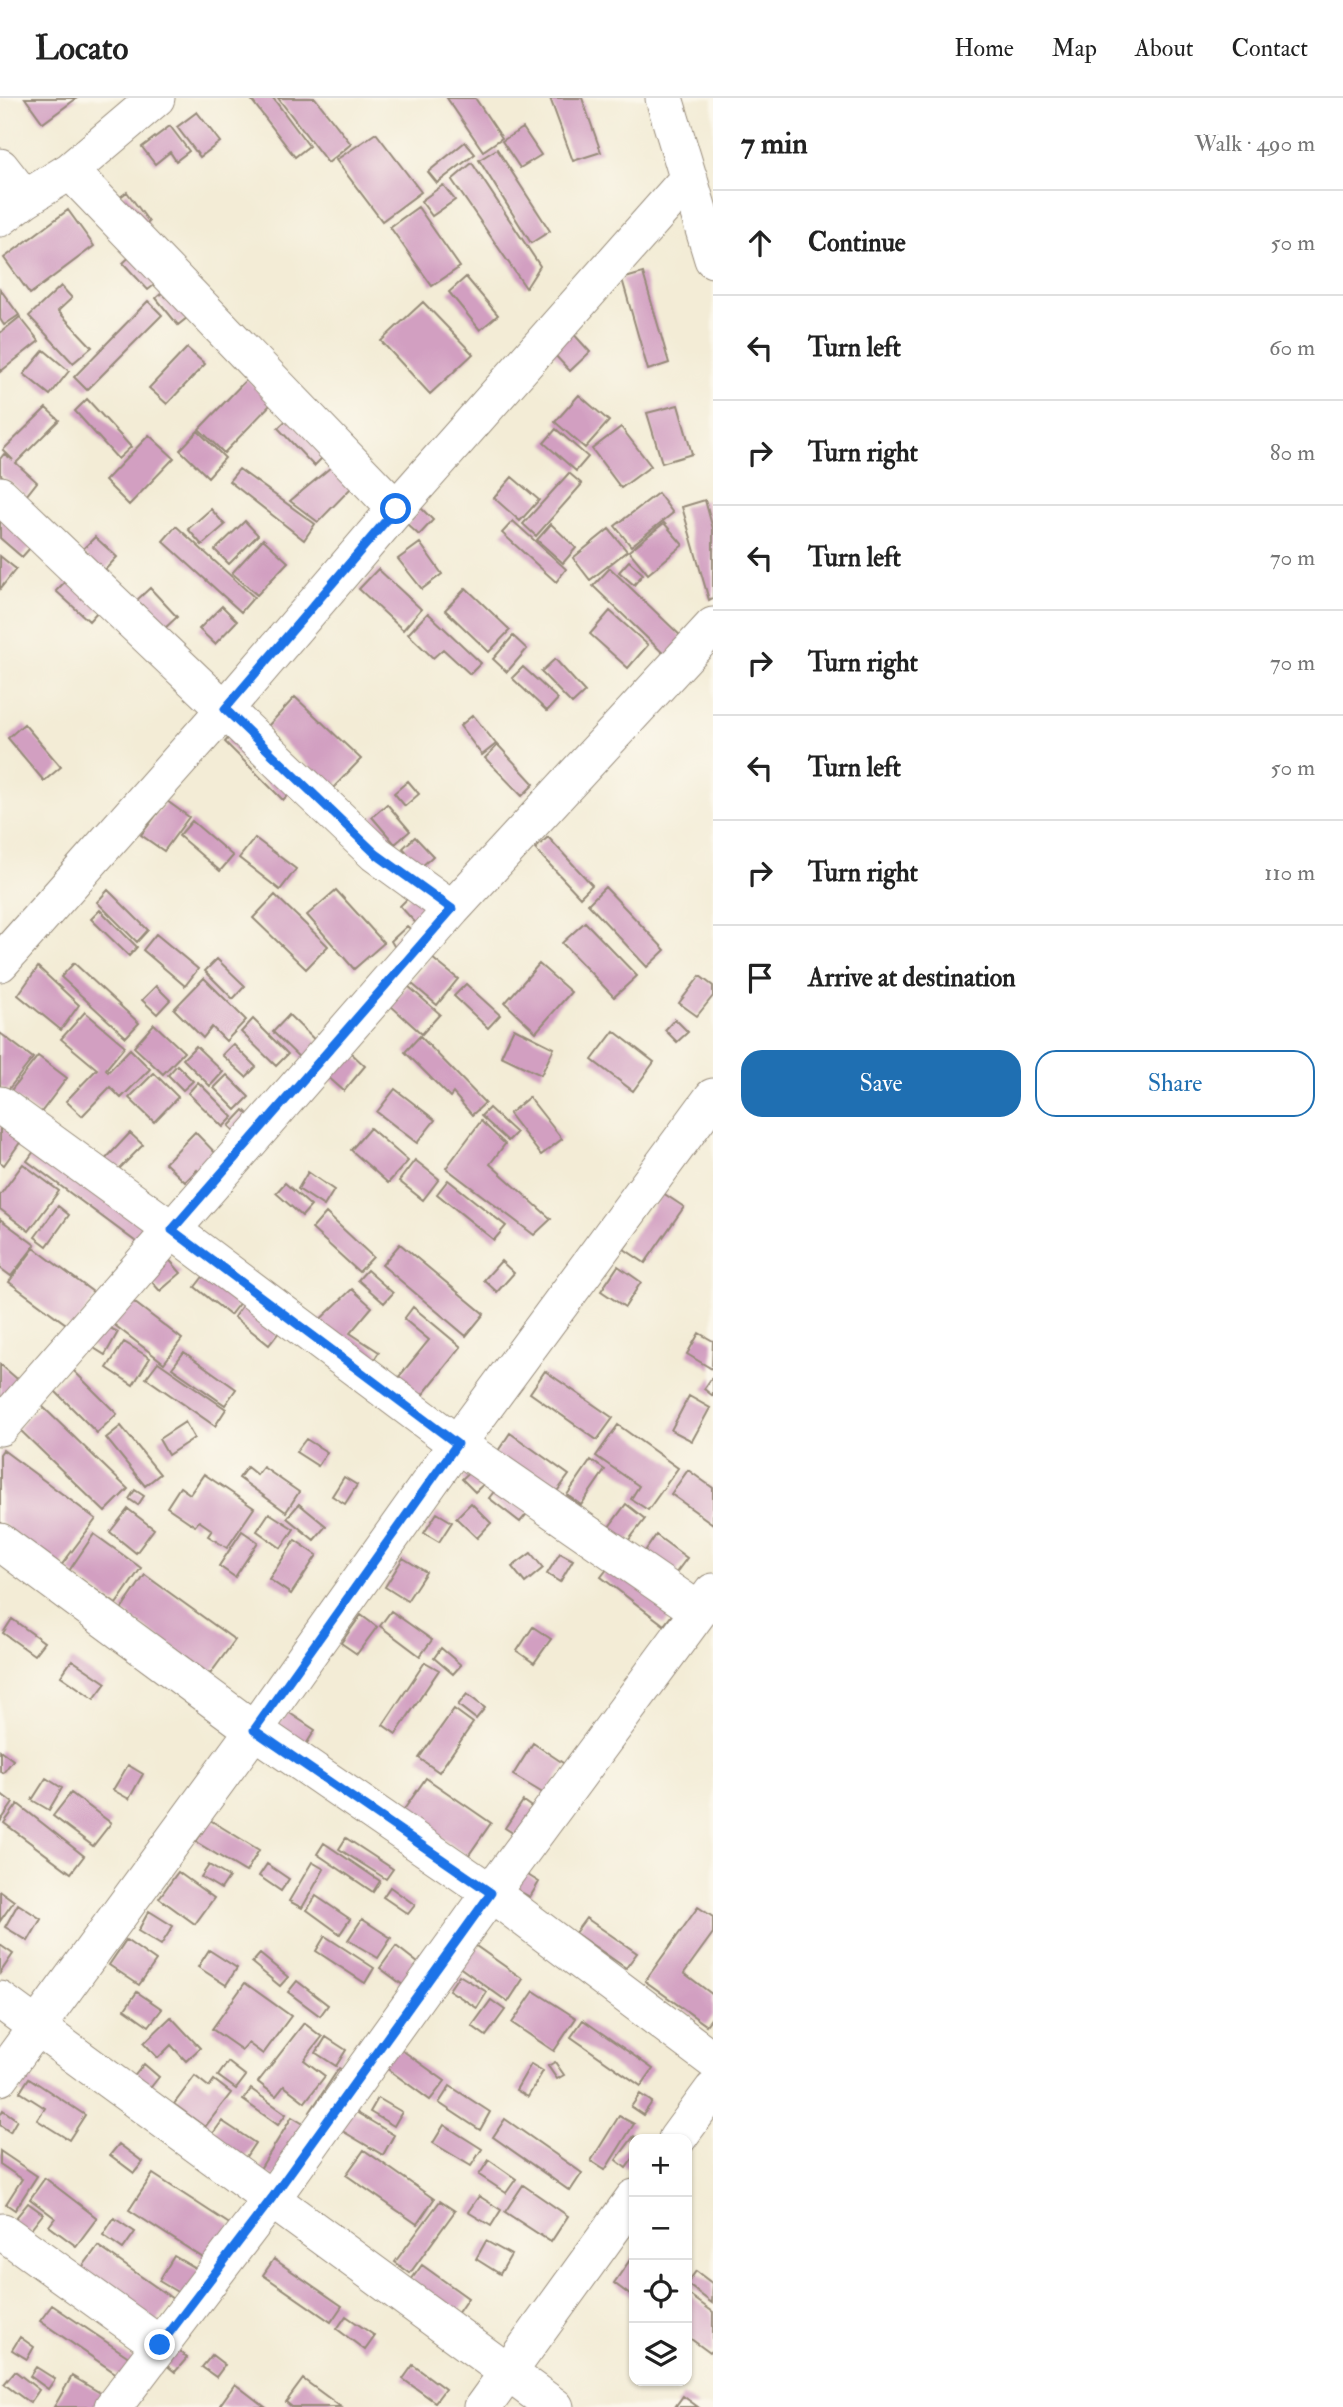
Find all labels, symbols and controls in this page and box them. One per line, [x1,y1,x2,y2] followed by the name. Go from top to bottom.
[35,28,128,69] text: Locato
[954,33,1014,64] text: Home
[1052,33,1097,64] text: Map
[1135,33,1194,64] text: About
[1232,33,1308,64] text: Contact
[741,125,808,162] text: 7 min
[1194,129,1315,158] text: Walk · 490 m
[741,224,779,262] icon: ahead
[808,227,906,259] text: Continue
[1271,228,1315,257] text: 50 m
[741,329,779,367] icon: left
[808,332,901,364] text: Turn left
[1269,333,1315,362] text: 60 m
[741,434,779,472] icon: right
[808,437,918,469] text: Turn right
[1270,438,1315,467] text: 80 m
[380,493,411,524] route start
[741,539,779,577] icon: left
[808,542,901,574] text: Turn left
[1270,543,1315,572] text: 70 m
[741,644,779,682] icon: right
[808,647,918,679] text: Turn right
[1270,648,1315,677] text: 70 m
[741,749,779,787] icon: left
[808,752,901,784] text: Turn left
[1271,753,1315,782] text: 50 m
[741,854,779,892] icon: right
[808,857,918,889] text: Turn right
[1264,858,1315,887] text: 110 m
[741,959,779,997] icon: arrive
[808,962,1016,994] text: Arrive at destination
[741,1050,1021,1117] button: Save
[1035,1050,1315,1117] button: Share
[629,2134,692,2386] map controls
[629,2134,692,2197] button: +
[629,2197,692,2260] button: −
[629,2260,692,2323] button: locate
[629,2323,692,2386] button: layers
[144,2329,175,2360] route end

